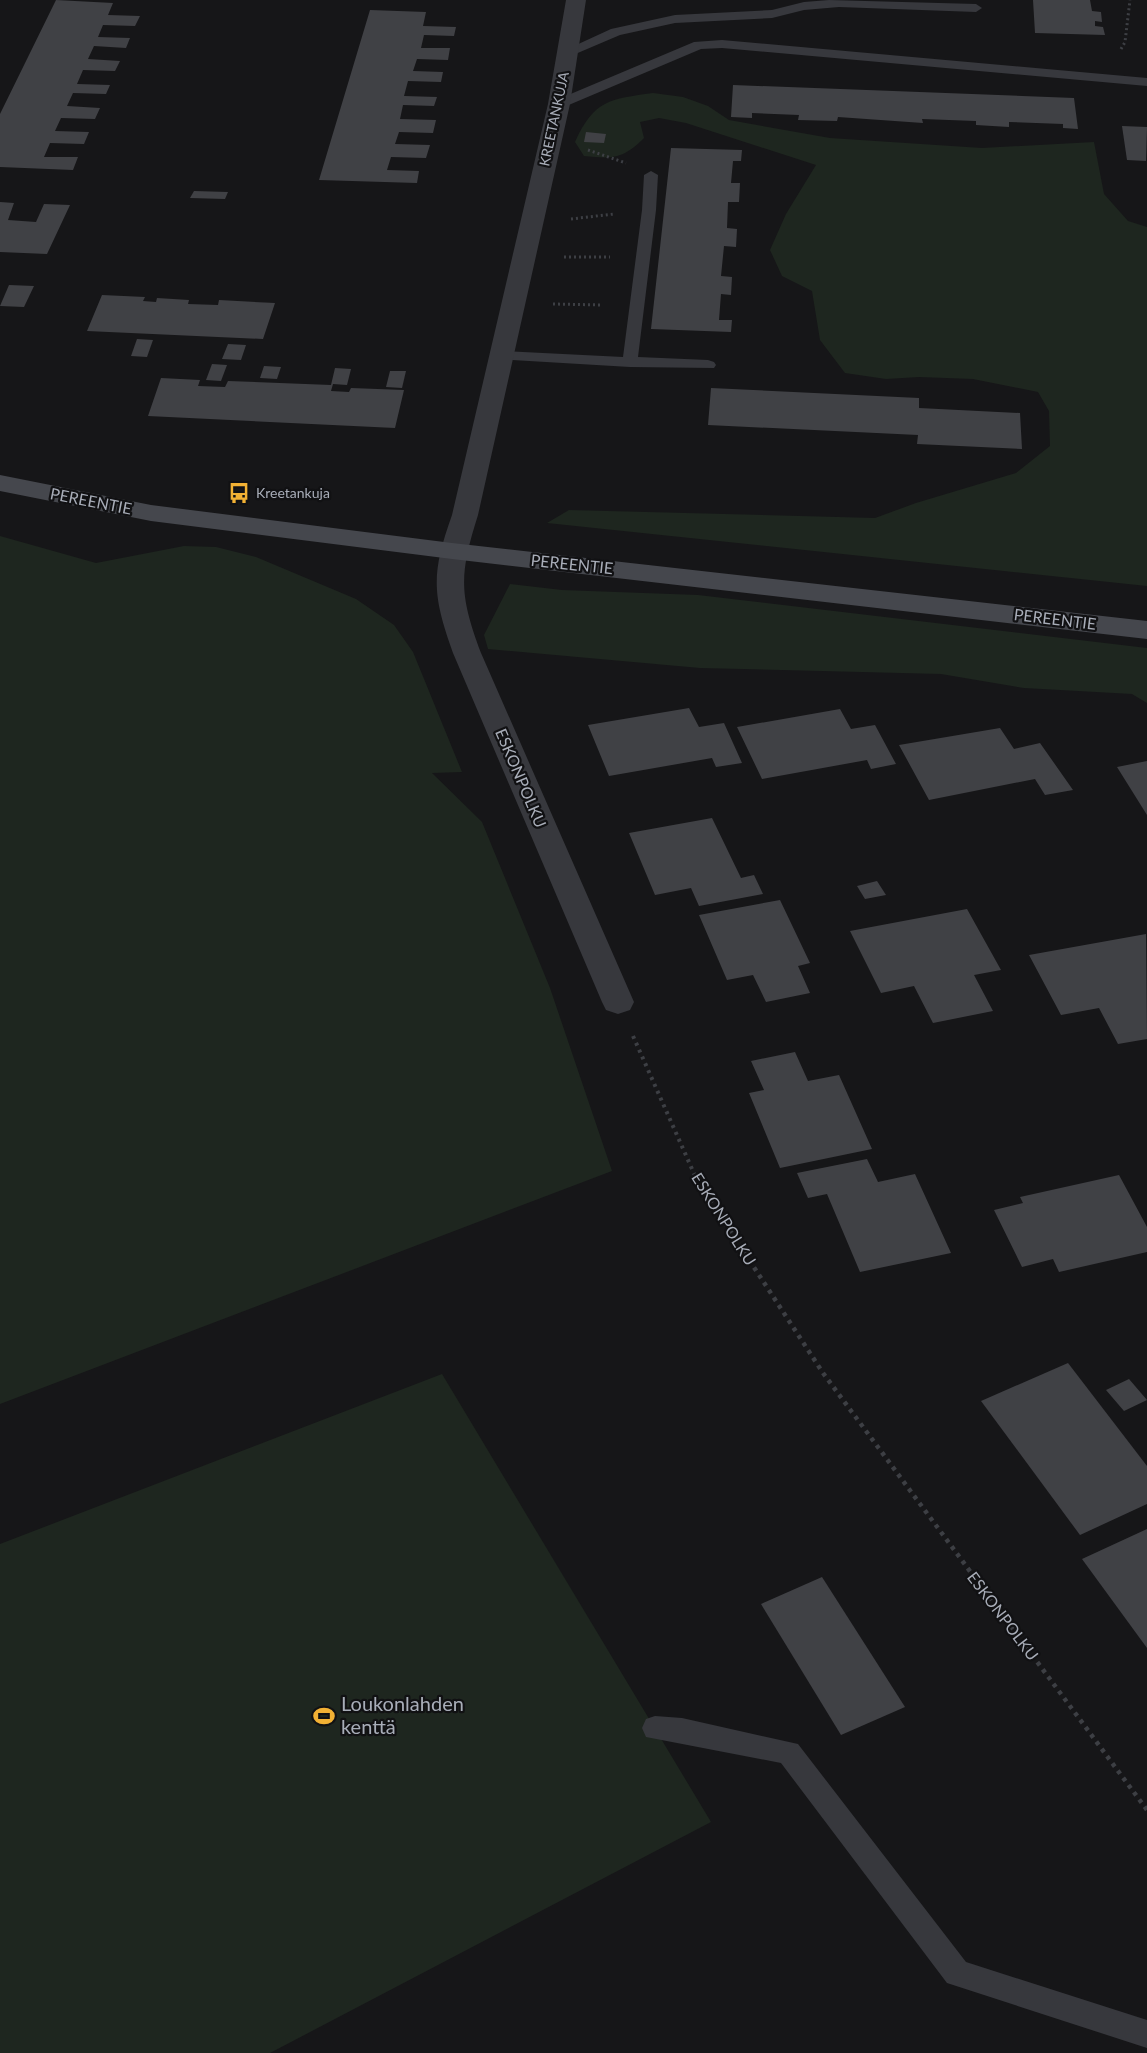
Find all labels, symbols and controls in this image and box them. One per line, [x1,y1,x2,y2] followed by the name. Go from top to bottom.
[535,70,572,168] street label: KREETANKUJA
[227,481,251,505] bus stop icon: Kreetankuja
[49,483,134,518] street label: PEREENTIE
[256,484,330,501] place label: Kreetankuja
[530,550,614,577] street label: PEREENTIE
[1013,604,1097,633] street label: PEREENTIE
[492,725,551,830] street label: ESKONPOLKU
[688,1169,761,1269] street label: ESKONPOLKU
[964,1568,1043,1664] street label: ESKONPOLKU
[341,1691,464,1738] place label: Loukonlahden kenttä
[312,1704,336,1728] sports icon: Loukonlahden kenttä

